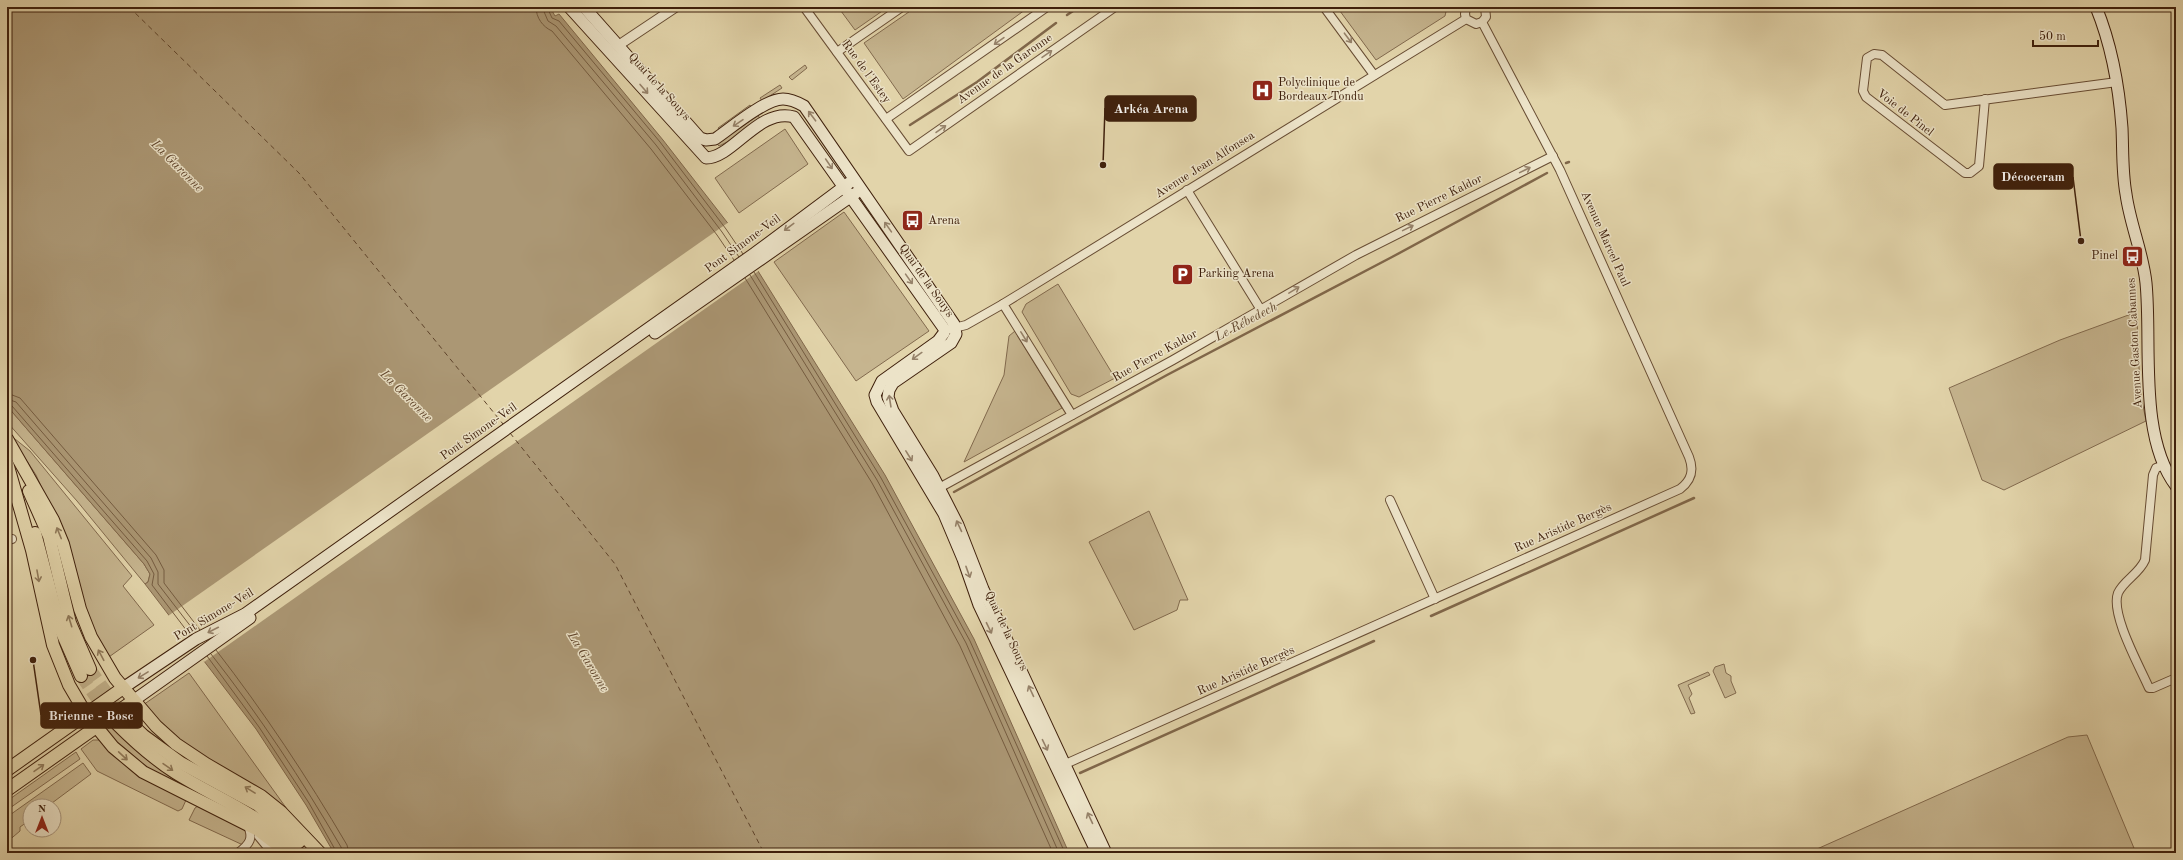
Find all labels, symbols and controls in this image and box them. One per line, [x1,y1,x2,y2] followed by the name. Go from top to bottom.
[2033,22,2098,48] scale bar
[2039,30,2066,43] text: 50 m
[955,31,1055,106] street label: Avenue de la Garonne
[1343,33,1352,44] one-way arrow
[994,37,1005,45] one-way arrow
[839,38,893,106] street label: Rue de l'Estey
[1041,50,1052,58] one-way arrow
[626,51,692,123] street label: Quai de la Souys
[1250,77,1276,103] hospital icon: Polyclinique de Bordeaux Tondu
[1278,77,1364,103] place label: Polyclinique de Bordeaux Tondu
[639,84,648,94] one-way arrow
[1875,87,1935,139] street label: Voie de Pinel
[1105,96,1196,121] callout: Arkéa Arena
[1114,103,1189,116] text: Arkéa Arena
[808,111,816,122] one-way arrow
[733,119,744,127] one-way arrow
[935,125,946,133] one-way arrow
[1153,129,1257,200] street label: Avenue Jean Alfonsea
[148,137,206,195] water label: La Garonne
[825,158,833,169] one-way arrow
[1994,164,2073,189] callout: Décoceram
[1518,166,1530,173] one-way arrow
[2001,171,2065,184] text: Décoceram
[1394,173,1484,225] street label: Rue Pierre Kaldor
[1579,190,1631,288] street label: Avenue Marcel Paul
[900,208,926,234] bus stop icon: Arena
[703,213,783,275] street label: Pont Simone-Veil
[928,215,960,227] place label: Arena
[883,222,892,233] one-way arrow
[784,223,795,231] one-way arrow
[1402,224,1414,231] one-way arrow
[896,242,956,320] street label: Quai de la Souys
[2120,243,2146,269] bus stop icon: Pinel
[2091,250,2118,262] place label: Pinel
[1169,261,1195,287] parking icon: Parking Arena
[1198,268,1274,280] place label: Parking Arena
[905,273,913,284] one-way arrow
[2126,277,2144,409] street label: Avenue Gaston Cabannes
[1288,286,1300,294] one-way arrow
[1212,300,1280,344] water label: Le Rébedech
[1111,328,1199,384] street label: Rue Pierre Kaldor
[1020,331,1028,342] one-way arrow
[912,352,923,360] one-way arrow
[377,367,435,425] water label: La Garonne
[886,394,894,407] one-way arrow
[439,401,519,463] street label: Pont Simone-Veil
[905,451,914,462] one-way arrow
[1513,501,1613,555] street label: Rue Aristide Bergès
[955,521,962,533] one-way arrow
[54,528,62,540] one-way arrow
[964,566,972,578] one-way arrow
[34,569,42,582] one-way arrow
[172,587,256,643] street label: Pont Simone-Veil
[982,589,1030,673] street label: Quai de la Souys
[66,615,73,628] one-way arrow
[986,621,994,633] one-way arrow
[207,627,219,634] one-way arrow
[564,629,611,694] water label: La Garonne
[1196,644,1296,698] street label: Rue Aristide Bergès
[97,650,104,662] one-way arrow
[137,671,148,679] one-way arrow
[1027,685,1034,697] one-way arrow
[41,703,142,728] callout: Brienne - Bosc
[49,710,134,723] text: Brienne - Bosc
[1042,739,1049,751] one-way arrow
[117,751,127,760] one-way arrow
[163,763,174,771] one-way arrow
[33,764,44,772] one-way arrow
[244,785,256,793] one-way arrow
[22,798,62,838] north arrow
[38,804,47,815] text: N
[1086,812,1093,824] one-way arrow

